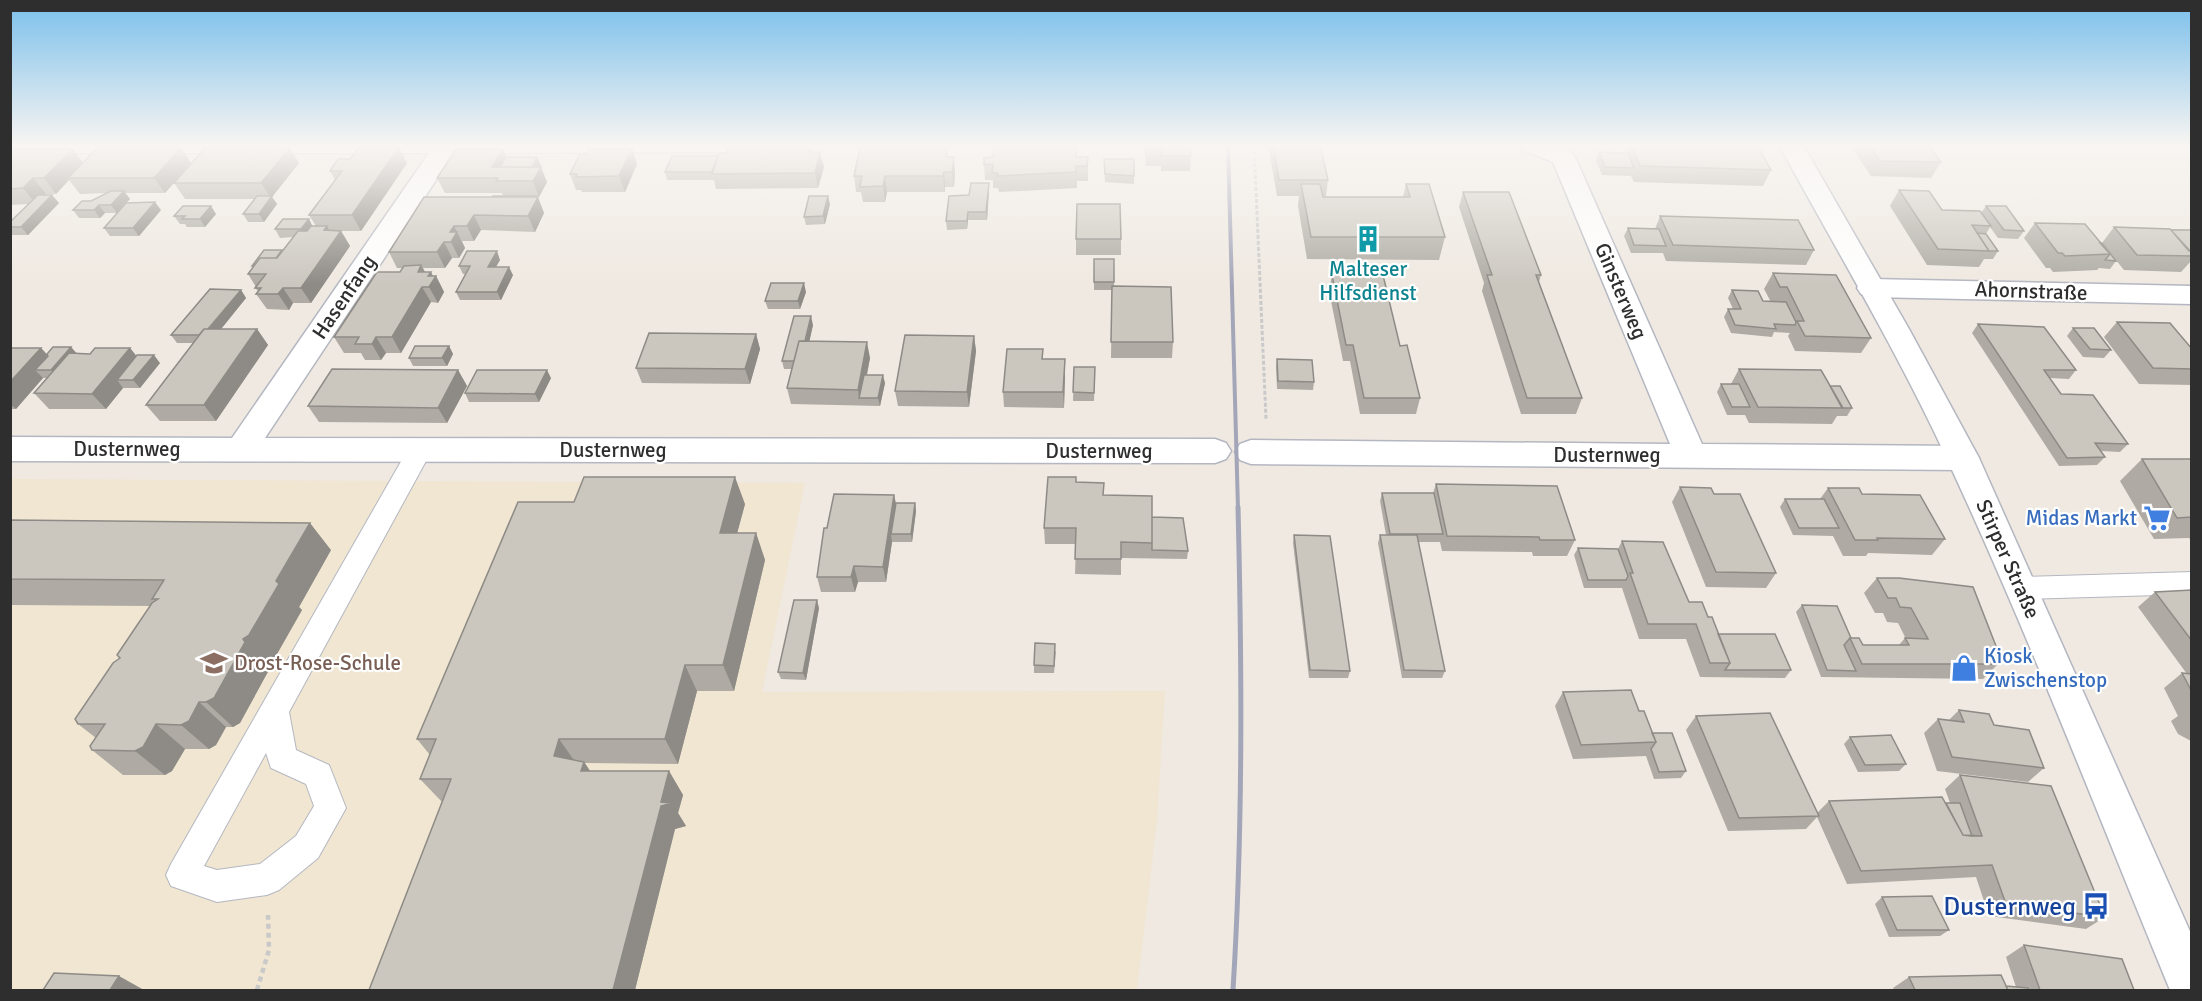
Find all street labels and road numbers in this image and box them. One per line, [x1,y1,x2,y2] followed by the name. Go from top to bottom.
[1589,239,1653,343] street label: Ginsterweg
[306,250,382,344] street label: Hasenfang
[1974,276,2088,306] street label: Ahornstraße
[73,436,181,462] street label: Dusternweg
[559,437,667,463] street label: Dusternweg
[1045,438,1153,464] street label: Dusternweg
[1553,442,1661,468] street label: Dusternweg
[1970,495,2046,623] street label: Stirper Straße

